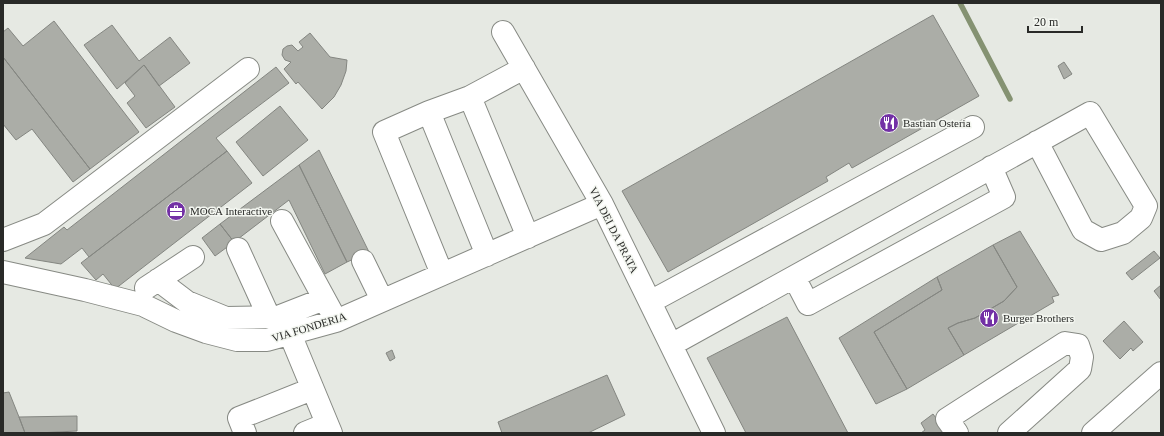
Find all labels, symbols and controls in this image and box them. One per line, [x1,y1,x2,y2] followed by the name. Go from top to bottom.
[1028,8,1082,34] scale bar
[1034,15,1059,29] text: 20 m
[878,112,900,134] restaurant icon: Bastian Osteria
[903,117,971,129] place label: Bastian Osteria
[587,185,641,275] street label: VIA DEI DA PRATA
[165,200,187,222] office icon: MOCA Interactive
[190,205,272,217] place label: MOCA Interactive
[978,307,1000,329] restaurant icon: Burger Brothers
[270,310,348,344] street label: VIA FONDERIA
[1003,312,1074,324] place label: Burger Brothers

